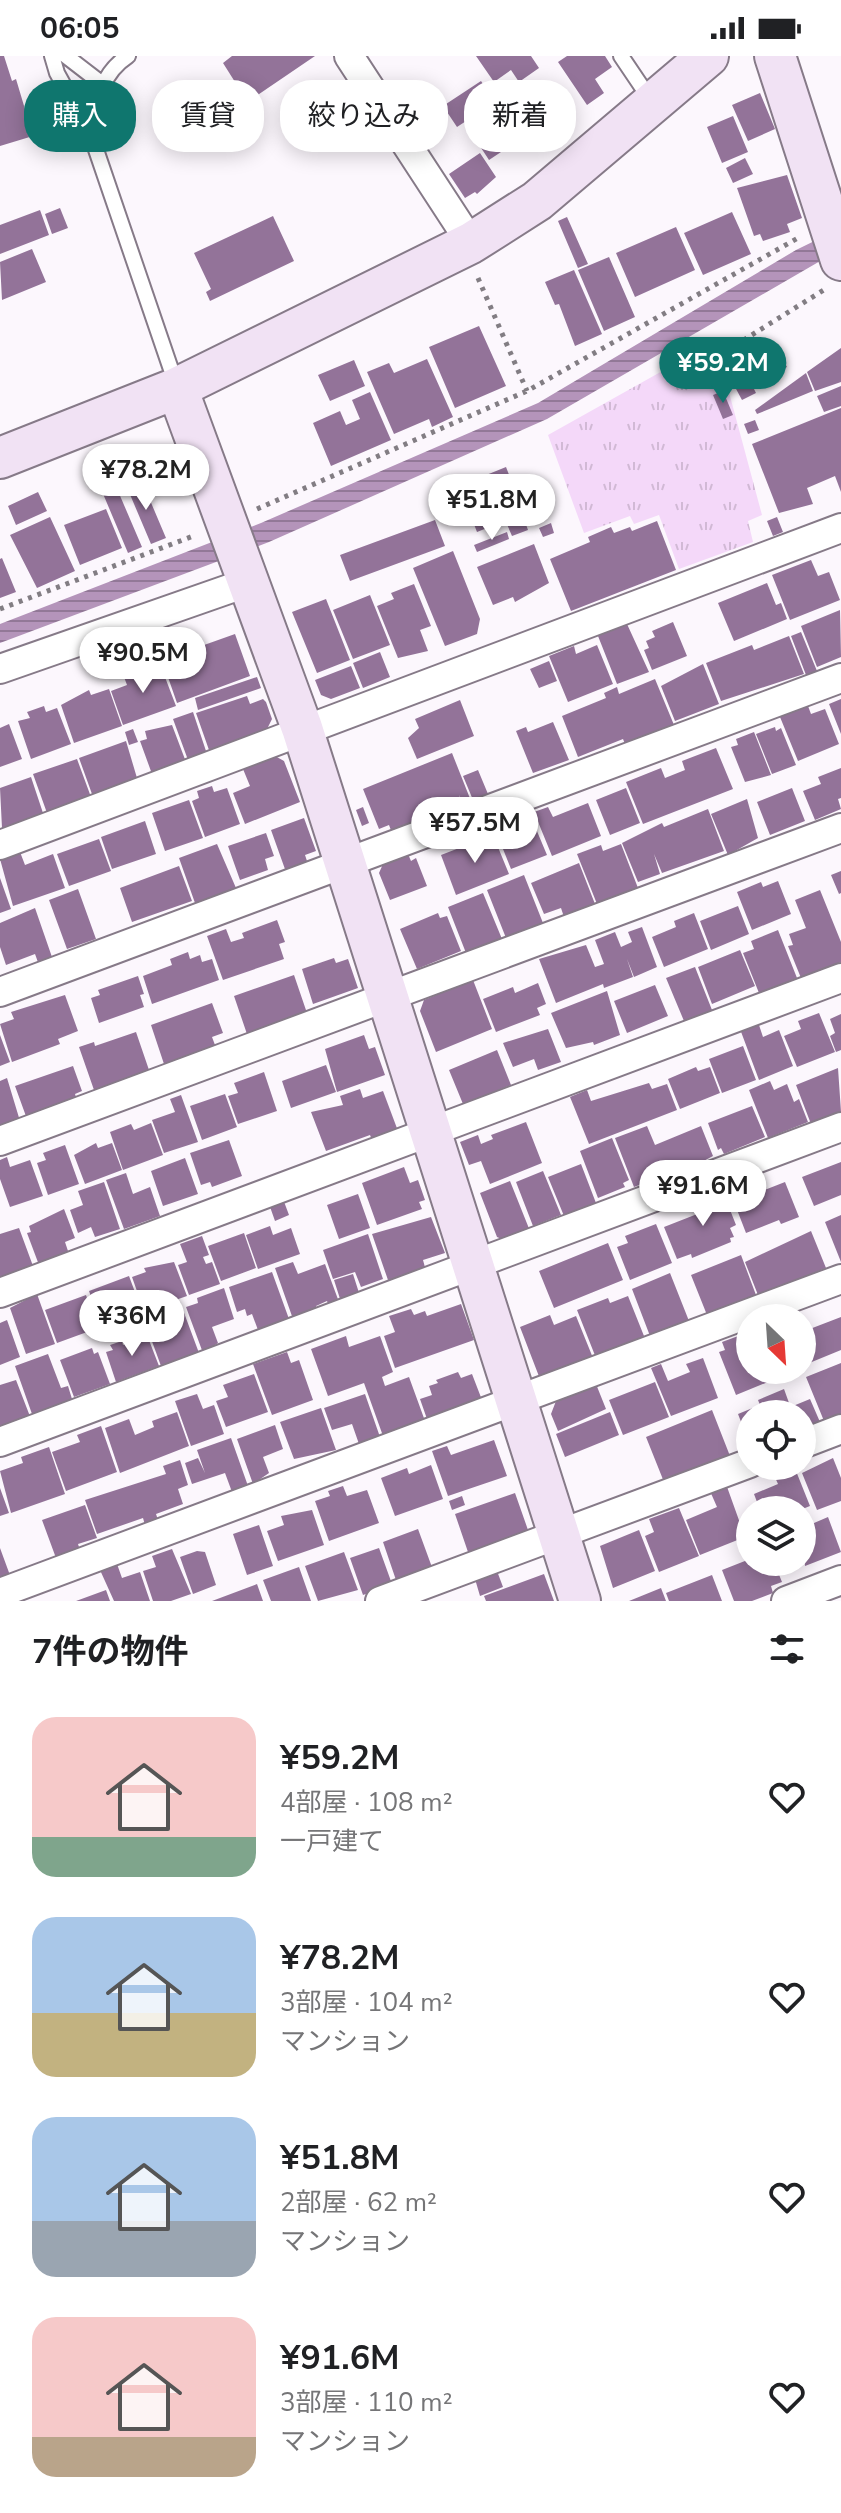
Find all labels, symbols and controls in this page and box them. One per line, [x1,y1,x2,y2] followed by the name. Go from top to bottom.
[40,8,119,49] text: 06:05
[24,80,136,152] chip: 購入
[152,80,264,152] chip: 賃貸
[280,80,448,152] chip: 絞り込み
[464,80,576,152] chip: 新着
[658,337,788,405] pin: ¥59.2M
[677,345,769,380] text: ¥59.2M
[81,444,211,512] pin: ¥78.2M
[100,452,192,487] text: ¥78.2M
[427,474,557,542] pin: ¥51.8M
[446,482,538,517] text: ¥51.8M
[78,627,208,695] pin: ¥90.5M
[97,635,189,670] text: ¥90.5M
[410,797,540,865] pin: ¥57.5M
[429,805,521,840] text: ¥57.5M
[638,1160,768,1228] pin: ¥91.6M
[657,1168,749,1203] text: ¥91.6M
[85,1290,179,1358] pin: ¥36M
[97,1298,167,1333] text: ¥36M
[736,1304,816,1384] north arrow
[736,1304,816,1576] map controls
[736,1400,816,1480] button: locate
[736,1496,816,1576] button: layers
[765,1627,809,1671] icon: filters
[32,1629,188,1675] text: 7件の物件
[280,1735,400,1781] text: ¥59.2M
[96,1749,192,1845] icon: home
[765,1775,809,1819] icon: heart
[280,1785,453,1820] text: 4部屋 · 108 m²
[280,1824,384,1859] text: 一戸建て
[280,1935,400,1981] text: ¥78.2M
[96,1949,192,2045] icon: home
[765,1975,809,2019] icon: heart
[280,1985,453,2020] text: 3部屋 · 104 m²
[280,2024,410,2059] text: マンション
[280,2135,400,2181] text: ¥51.8M
[96,2149,192,2245] icon: home
[765,2175,809,2219] icon: heart
[280,2185,437,2220] text: 2部屋 · 62 m²
[280,2224,410,2259] text: マンション
[280,2335,400,2381] text: ¥91.6M
[96,2349,192,2445] icon: home
[765,2375,809,2419] icon: heart
[280,2385,453,2420] text: 3部屋 · 110 m²
[280,2424,410,2459] text: マンション

